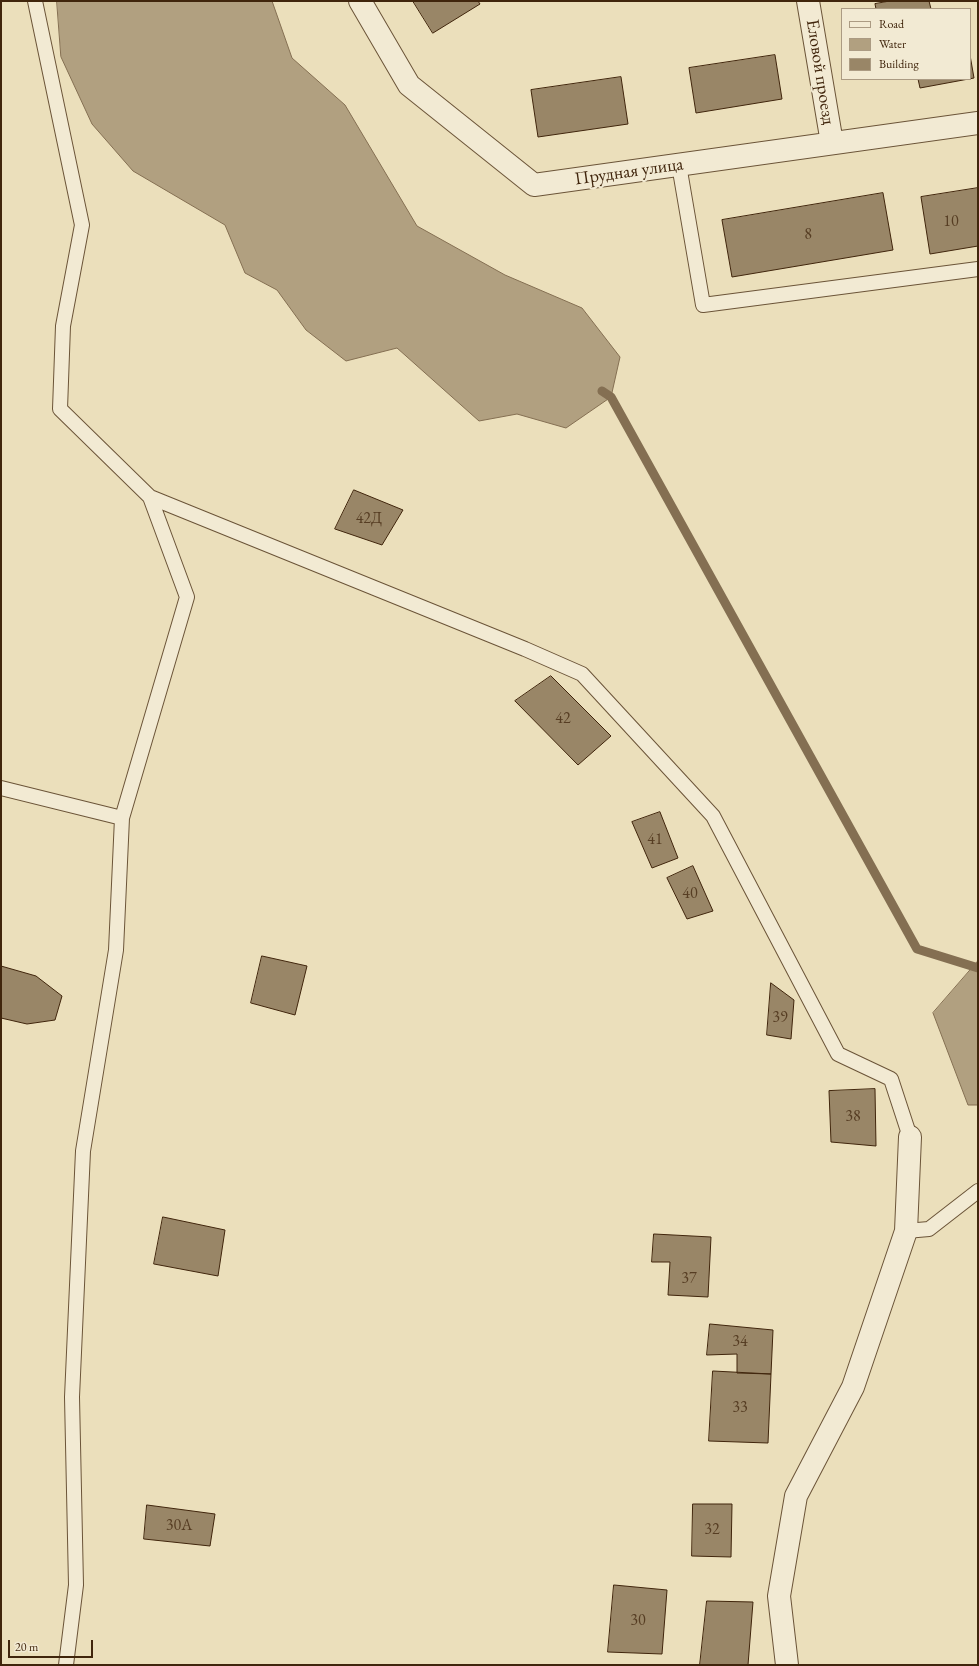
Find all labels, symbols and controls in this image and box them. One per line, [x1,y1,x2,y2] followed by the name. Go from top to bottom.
[841,8,971,80] legend
[879,16,904,32] text: Road
[801,18,839,126] street label: Еловой проезд
[879,36,906,52] text: Water
[879,56,919,72] text: Building
[573,154,685,190] street label: Прудная улица
[943,212,959,232] house number: 10
[804,225,812,245] house number: 8
[356,509,382,529] house number: 42Д
[555,709,571,729] house number: 42
[647,830,663,850] house number: 41
[682,884,698,904] house number: 40
[772,1008,788,1028] house number: 39
[845,1107,861,1127] house number: 38
[681,1269,697,1289] house number: 37
[732,1332,748,1352] house number: 34
[732,1398,748,1418] house number: 33
[166,1516,192,1536] house number: 30А
[704,1520,720,1540] house number: 32
[630,1611,646,1631] house number: 30
[10,1632,95,1658] scale bar
[15,1639,38,1655] text: 20 m

